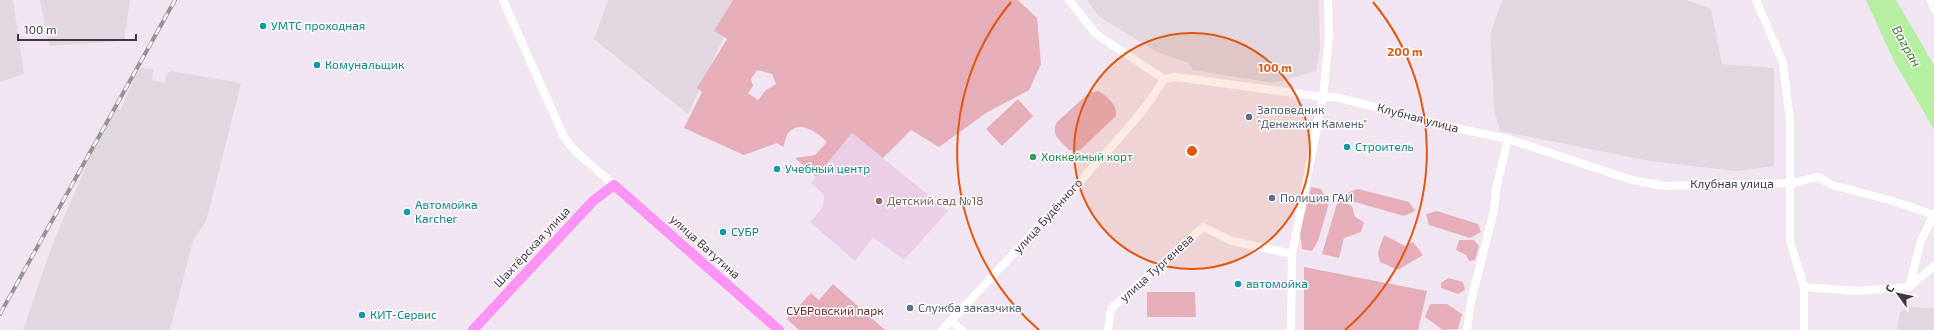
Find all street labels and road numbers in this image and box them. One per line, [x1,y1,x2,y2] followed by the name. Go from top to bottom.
[1376,99,1460,136] street label: Клубная улица
[1010,175,1085,256] street label: улица Будённого
[1690,176,1774,191] street label: Клубная улица
[490,203,573,290] street label: Шахтёрская улица
[667,211,743,282] street label: улица Ватутина
[1117,230,1197,305] street label: улица Тургенева

